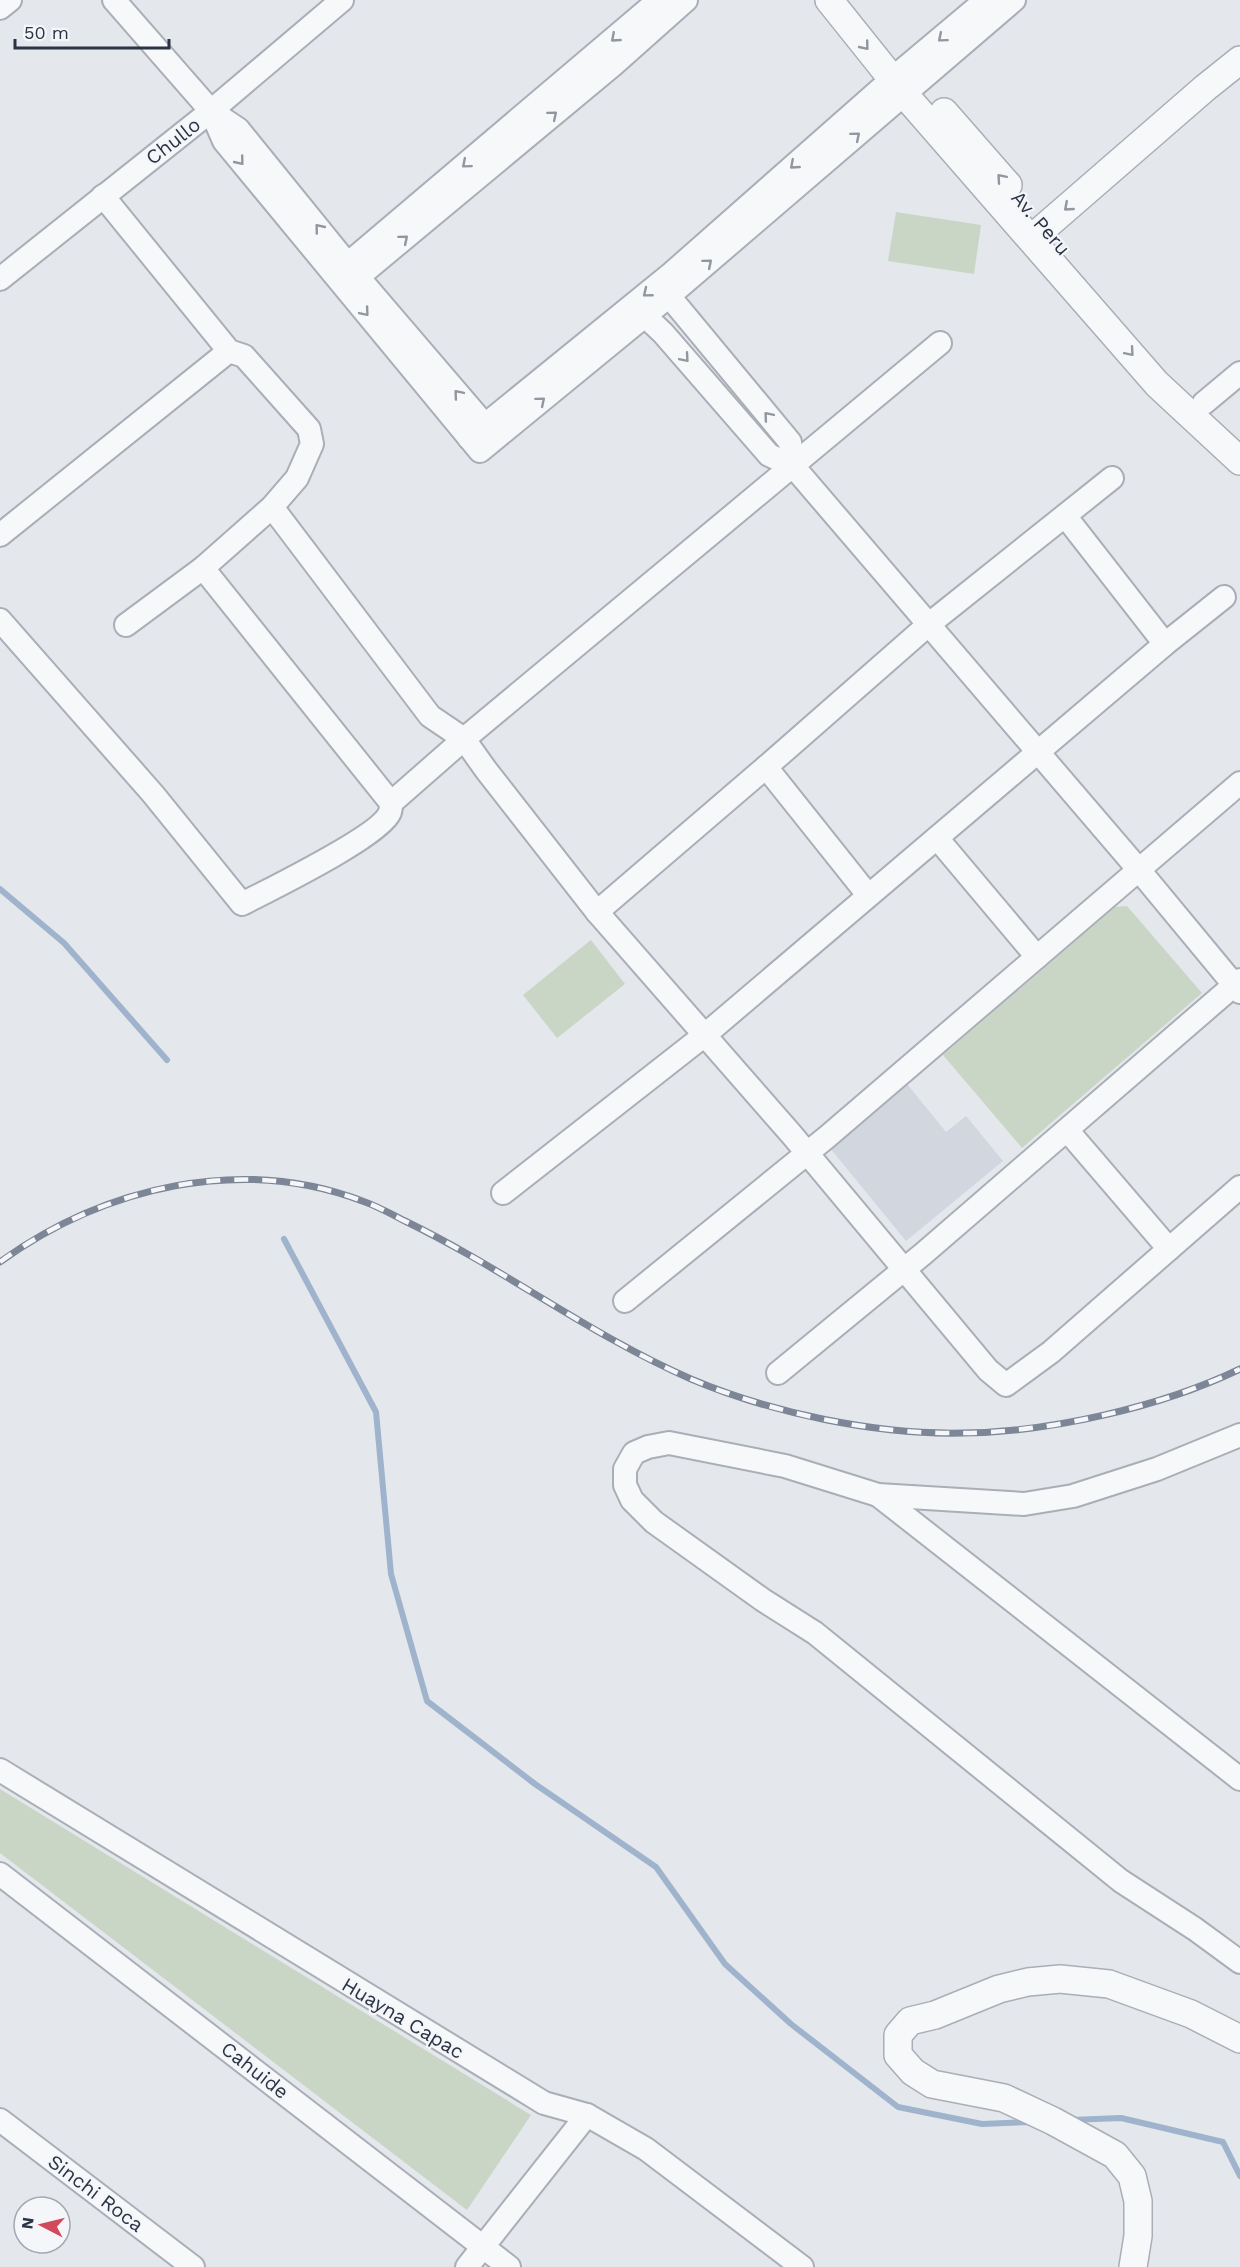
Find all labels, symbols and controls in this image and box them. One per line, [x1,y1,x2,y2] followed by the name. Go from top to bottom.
[15,12,170,50] scale bar
[24,22,69,43] text: 50 m
[938,30,949,41] one-way arrow
[611,31,622,42] one-way arrow
[858,39,869,50] one-way arrow
[546,111,557,122] one-way arrow
[141,112,205,170] street label: Chullo
[849,132,860,143] one-way arrow
[233,154,244,165] one-way arrow
[462,157,473,168] one-way arrow
[790,158,801,169] one-way arrow
[998,174,1009,185] one-way arrow
[1006,186,1076,260] street label: Av. Peru
[1064,200,1074,211] one-way arrow
[316,224,327,235] one-way arrow
[397,236,408,247] one-way arrow
[701,259,712,270] one-way arrow
[643,286,654,297] one-way arrow
[357,305,368,316] one-way arrow
[1122,345,1133,356] one-way arrow
[678,352,689,362] one-way arrow
[454,390,465,401] one-way arrow
[535,397,546,408] one-way arrow
[764,412,775,423] one-way arrow
[338,1972,468,2064] street label: Huayna Capac
[216,2036,294,2104] street label: Cahuide
[43,2149,149,2237] street label: Sinchi Roca
[12,2195,72,2255] north arrow
[17,2216,38,2230] text: N

